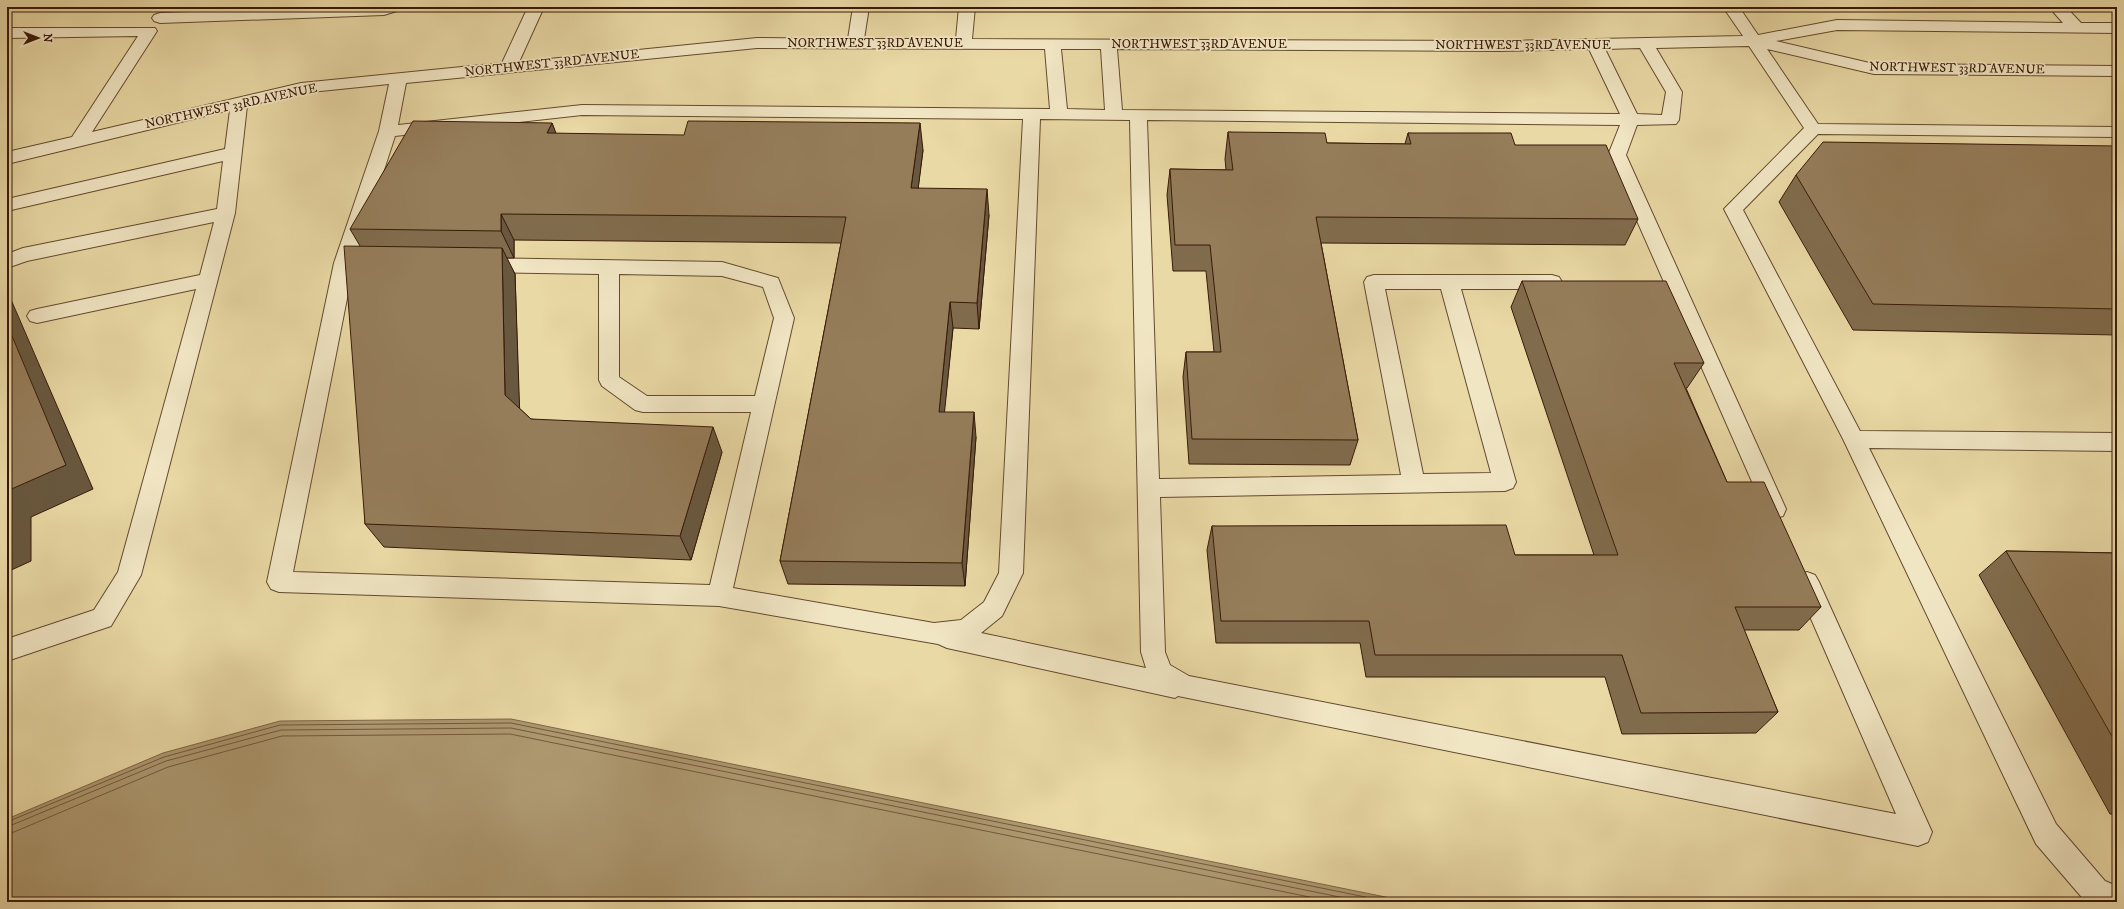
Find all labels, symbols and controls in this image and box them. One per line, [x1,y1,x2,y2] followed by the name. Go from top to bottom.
[18,18,58,58] north arrow
[40,33,54,43] text: N
[787,35,963,51] street label: NORTHWEST 33RD AVENUE
[1111,36,1287,52] street label: NORTHWEST 33RD AVENUE
[1435,37,1611,53] street label: NORTHWEST 33RD AVENUE
[464,46,640,80] street label: NORTHWEST 33RD AVENUE
[1869,58,2045,78] street label: NORTHWEST 33RD AVENUE
[143,80,319,132] street label: NORTHWEST 33RD AVENUE

